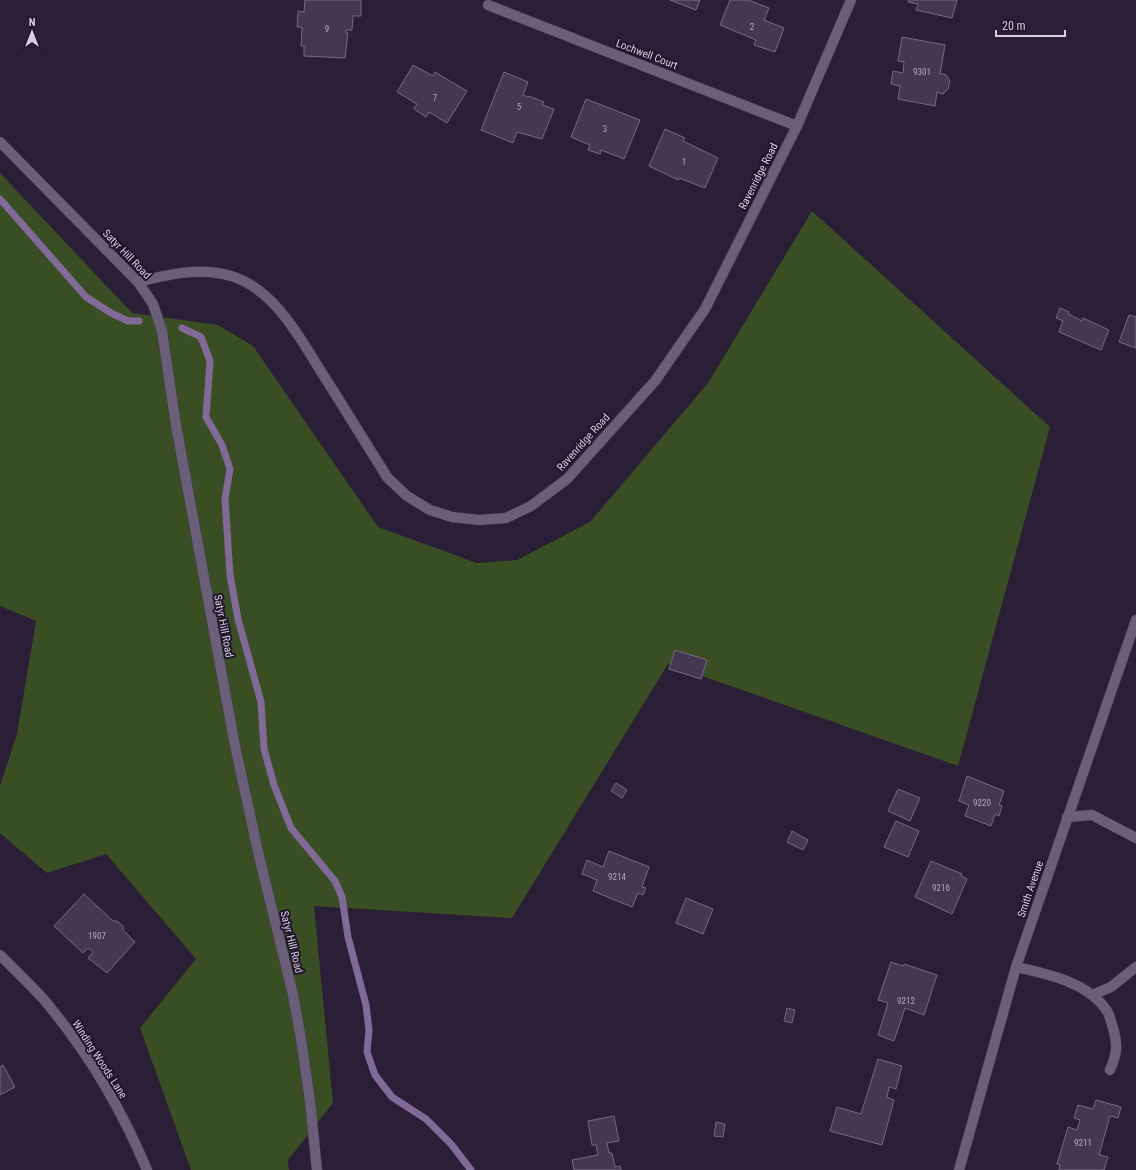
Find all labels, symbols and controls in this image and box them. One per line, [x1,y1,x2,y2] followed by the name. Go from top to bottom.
[12,12,52,52] north arrow
[996,12,1065,38] scale bar
[29,16,36,29] text: N
[1002,19,1026,33] text: 20 m
[750,22,755,32] house number: 2
[325,24,329,34] house number: 9
[614,37,679,72] street label: Lochwell Court
[913,67,931,77] house number: 9301
[433,93,438,103] house number: 7
[517,102,522,112] house number: 5
[603,124,607,134] house number: 3
[736,141,781,212] street label: Ravenridge Road
[682,157,686,167] house number: 1
[100,227,153,282] street label: Satyr Hill Road
[554,411,613,474] street label: Ravenridge Road
[211,594,236,659] street label: Satyr Hill Road
[973,798,991,808] house number: 9220
[1015,859,1046,919] street label: Smith Avenue
[608,872,626,882] house number: 9214
[932,883,950,893] house number: 9216
[278,910,306,975] street label: Satyr Hill Road
[88,931,106,941] house number: 1907
[897,996,915,1006] house number: 9212
[69,1018,130,1101] street label: Winding Woods Lane
[1074,1138,1092,1148] house number: 9211

